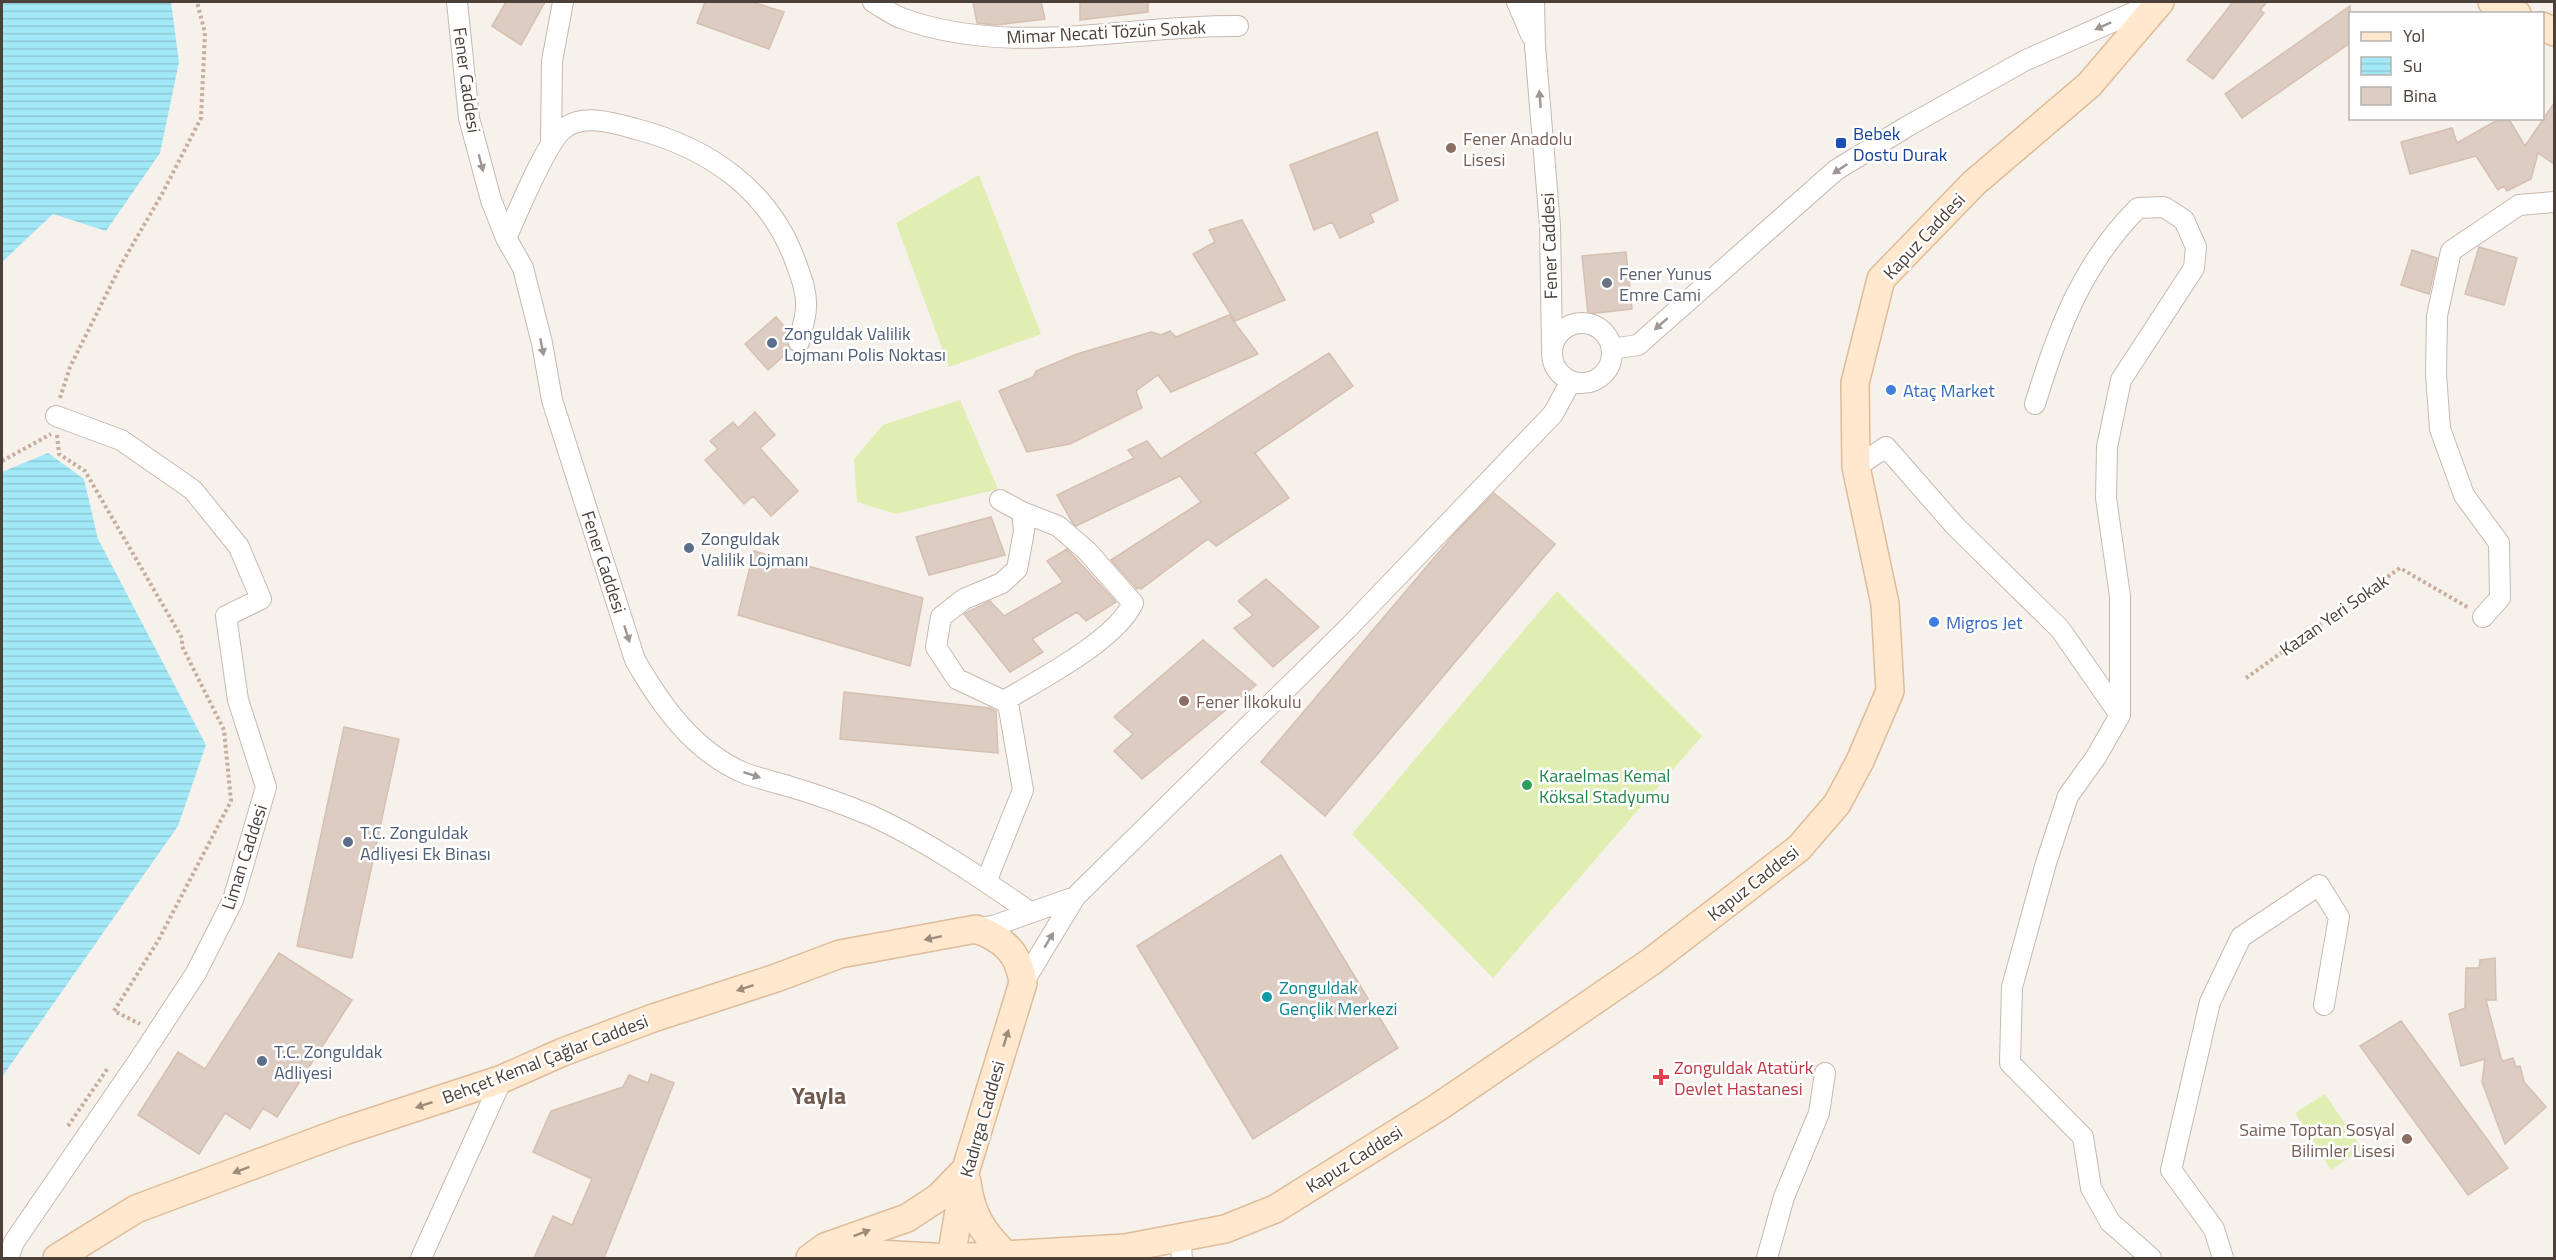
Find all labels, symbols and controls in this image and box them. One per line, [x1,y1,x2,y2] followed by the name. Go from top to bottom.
[2349,12,2544,120] legend
[1006,13,1207,51] street label: Mimar Necati Tözün Sokak
[2095,21,2112,30] one-way arrow
[2403,22,2425,49] text: Yol
[446,25,488,135] street label: Fener Caddesi
[2403,52,2422,79] text: Su
[2403,82,2437,109] text: Bina
[1535,90,1545,109] one-way arrow
[1853,120,1948,168] place label: Bebek Dostu Durak
[1463,125,1572,173] place label: Fener Anadolu Lisesi
[1834,136,1848,150] marker: Bebek Dostu Durak
[1444,141,1458,155] marker: Fener Anadolu Lisesi
[477,154,486,172] one-way arrow
[1832,163,1848,174] one-way arrow
[1877,187,1971,285] street label: Kapuz Caddesi
[1534,192,1564,300] street label: Fener Caddesi
[1619,260,1712,308] place label: Fener Yunus Emre Cami
[1600,276,1614,290] marker: Fener Yunus Emre Cami
[1654,317,1669,330] one-way arrow
[784,320,946,368] place label: Zonguldak Valilik Lojmanı Polis Noktası
[765,336,779,350] marker: Zonguldak Valilik Lojmanı Polis Noktası
[538,338,547,357] one-way arrow
[1903,377,1995,404] place label: Ataç Market
[1884,383,1898,397] marker: Ataç Market
[575,507,633,617] street label: Fener Caddesi
[701,525,808,573] place label: Zonguldak Valilik Lojmanı
[682,541,696,555] marker: Zonguldak Valilik Lojmanı
[2274,567,2394,663] street label: Kazan Yeri Sokak
[1946,609,2023,636] place label: Migros Jet
[1927,615,1941,629] marker: Migros Jet
[622,625,632,643] one-way arrow
[1196,688,1302,715] place label: Fener İlkokulu
[1177,694,1191,708] marker: Fener İlkokulu
[1539,762,1670,810] place label: Karaelmas Kemal Köksal Stadyumu
[743,771,761,780] one-way arrow
[1520,778,1534,792] marker: Karaelmas Kemal Köksal Stadyumu
[214,801,274,913] street label: Liman Caddesi
[360,819,491,867] place label: T.C. Zonguldak Adliyesi Ek Binası
[341,835,355,849] marker: T.C. Zonguldak Adliyesi Ek Binası
[1701,839,1805,927] street label: Kapuz Caddesi
[1043,932,1054,948] one-way arrow
[924,933,942,943] one-way arrow
[1279,974,1397,1022] place label: Zonguldak Gençlik Merkezi
[736,984,754,993] one-way arrow
[1260,990,1274,1004] marker: Zonguldak Gençlik Merkezi
[438,1007,652,1111] street label: Behçet Kemal Çağlar Caddesi
[1002,1029,1011,1047] one-way arrow
[274,1038,383,1086] place label: T.C. Zonguldak Adliyesi
[255,1054,269,1068] marker: T.C. Zonguldak Adliyesi
[1674,1054,1814,1102] place label: Zonguldak Atatürk Devlet Hastanesi
[952,1057,1012,1181] street label: Kadırga Caddesi
[1652,1068,1670,1086] marker: Zonguldak Atatürk Devlet Hastanesi
[792,1077,846,1113] district label: Yayla
[415,1100,433,1110] one-way arrow
[2239,1116,2395,1164] place label: Saime Toptan Sosyal Bilimler Lisesi
[1300,1118,1408,1200] street label: Kapuz Caddesi
[2400,1132,2414,1146] marker: Saime Toptan Sosyal Bilimler Lisesi
[231,1166,249,1176] one-way arrow
[853,1227,871,1237] one-way arrow

